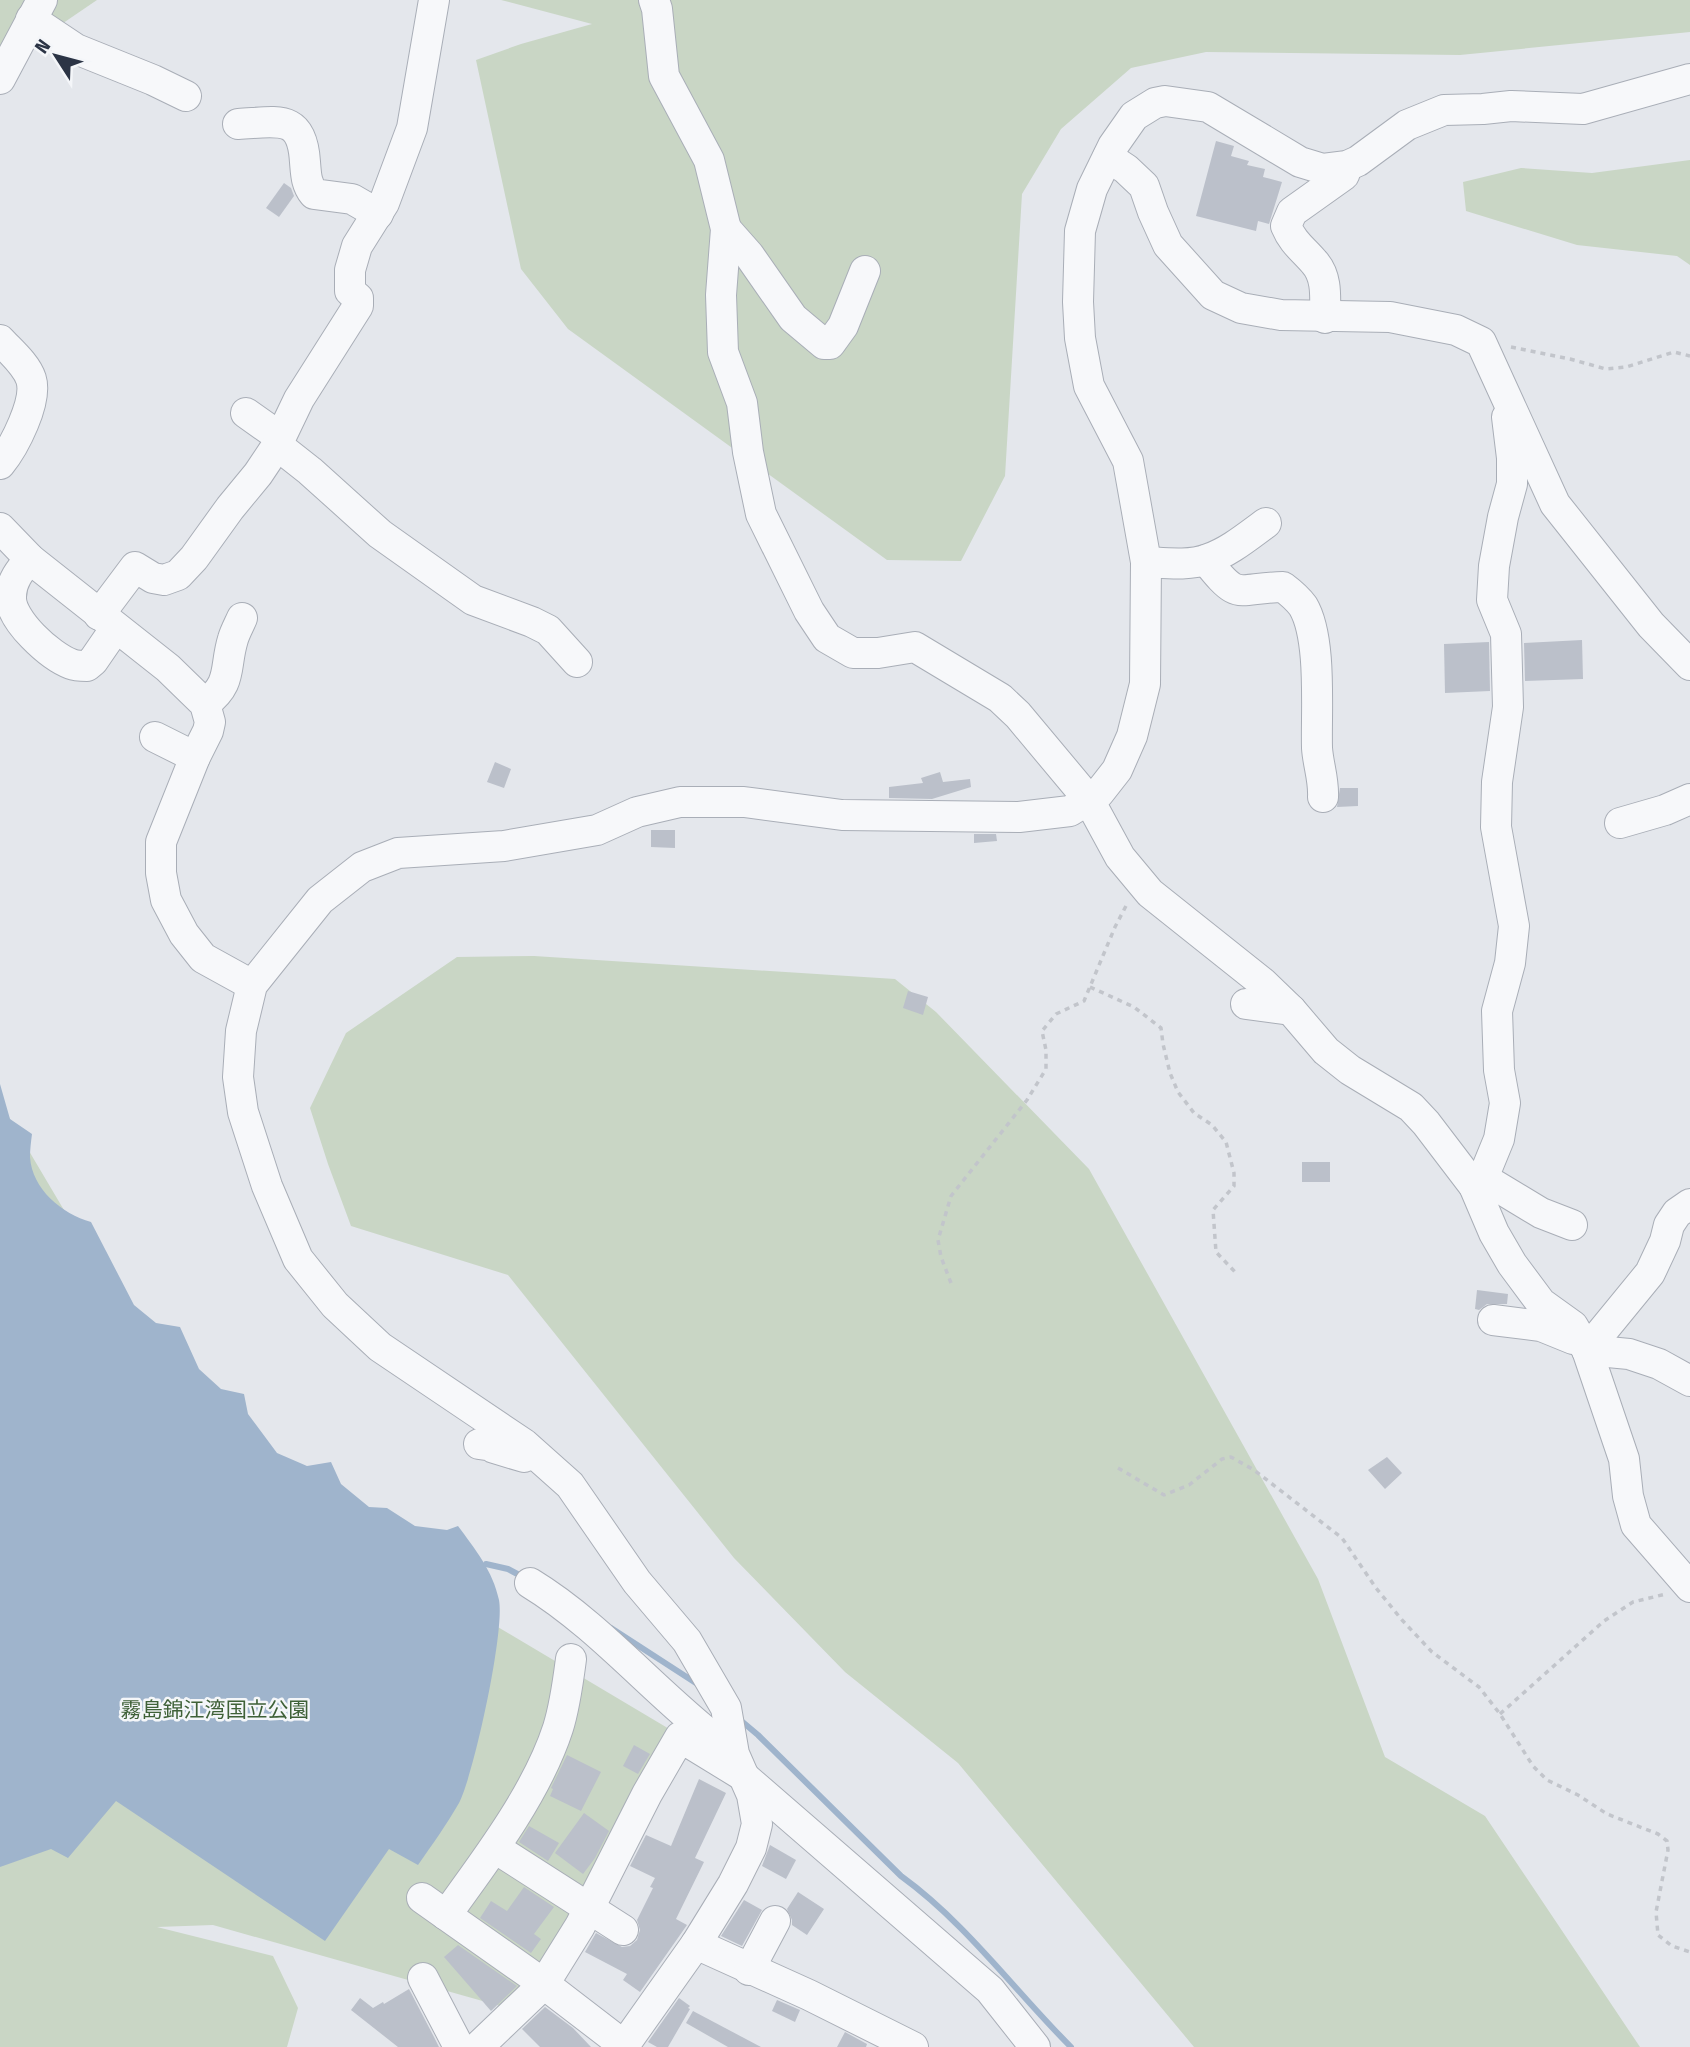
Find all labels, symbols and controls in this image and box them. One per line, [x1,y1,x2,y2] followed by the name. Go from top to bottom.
[21,21,91,91] north arrow
[30,35,55,58] text: N
[121,1697,310,1723] park label: 霧島錦江湾国立公園

